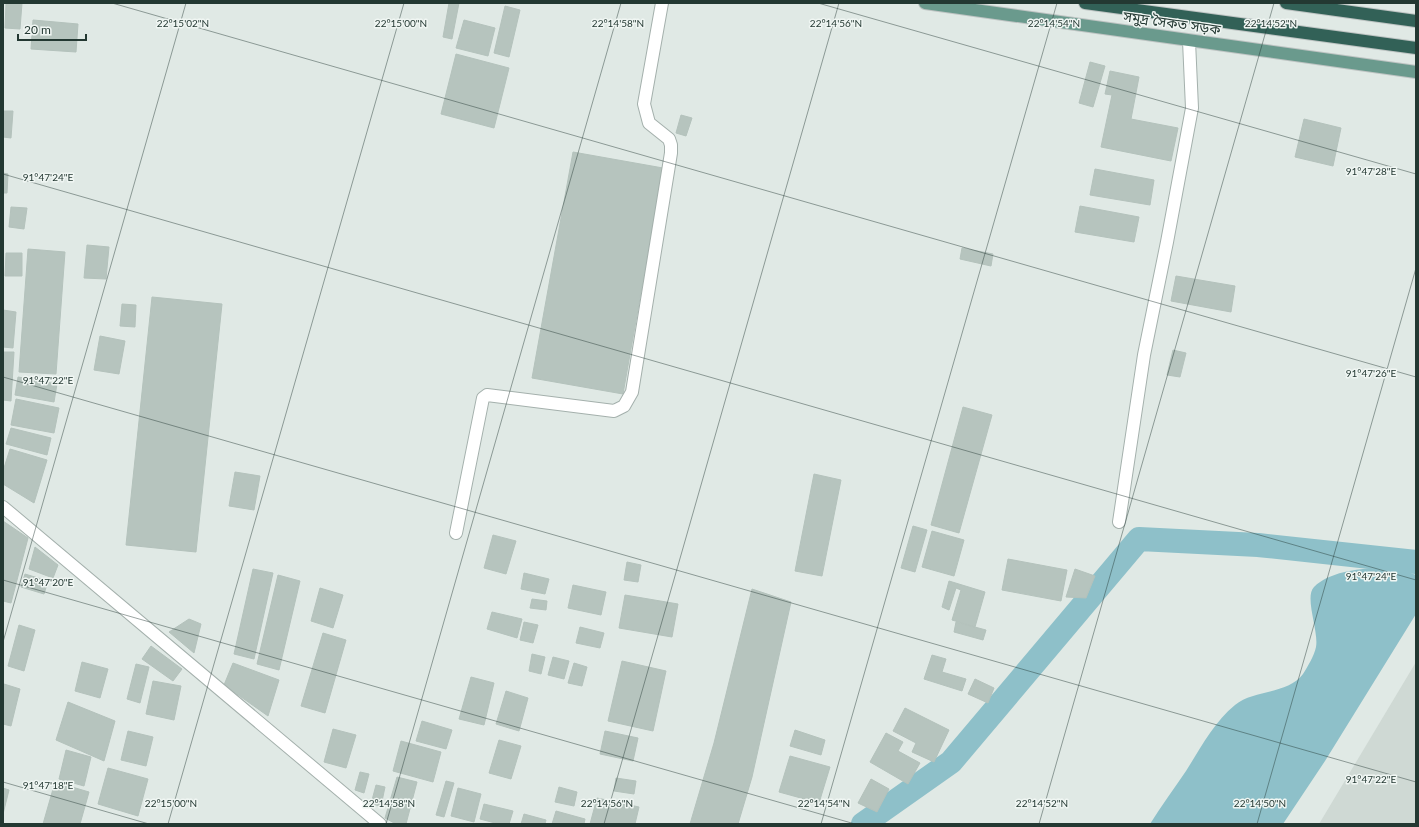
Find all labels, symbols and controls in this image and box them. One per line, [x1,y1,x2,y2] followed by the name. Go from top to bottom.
[1121,7,1223,39] street label: সমুদ্র সৈকত সড়ক
[18,16,86,42] scale bar
[157,17,209,29] text: 22°15'02"N
[375,17,427,29] text: 22°15'00"N
[592,17,644,29] text: 22°14'58"N
[810,17,862,29] text: 22°14'56"N
[1028,17,1080,29] text: 22°14'54"N
[1245,17,1297,29] text: 22°14'52"N
[24,22,51,37] text: 20 m
[1346,165,1396,177] text: 91°47'28"E
[23,171,73,183] text: 91°47'24"E
[1346,367,1396,379] text: 91°47'26"E
[23,374,73,386] text: 91°47'22"E
[1346,570,1396,582] text: 91°47'24"E
[23,576,73,588] text: 91°47'20"E
[1346,773,1396,785] text: 91°47'22"E
[23,779,73,791] text: 91°47'18"E
[145,797,197,809] text: 22°15'00"N
[363,797,415,809] text: 22°14'58"N
[581,797,633,809] text: 22°14'56"N
[798,797,850,809] text: 22°14'54"N
[1016,797,1068,809] text: 22°14'52"N
[1234,797,1286,809] text: 22°14'50"N

